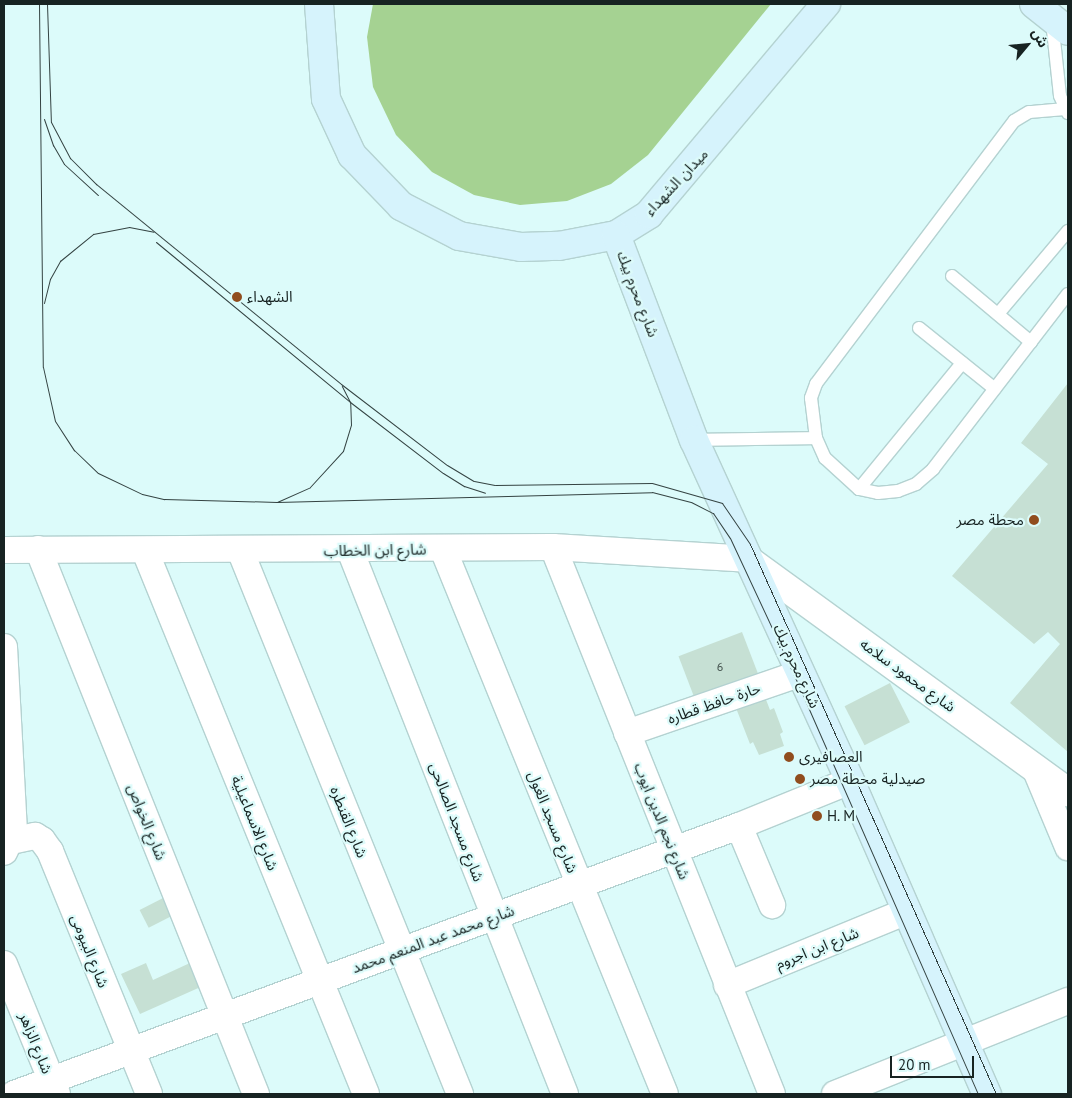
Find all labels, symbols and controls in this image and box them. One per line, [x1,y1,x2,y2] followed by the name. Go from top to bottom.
[1002,20,1052,70] north arrow
[1028,25,1053,51] text: ش
[640,145,712,219] street label: ميدان الشهداء
[613,248,663,340] street label: شارع محرم بيك
[247,288,293,306] place label: الشهداء
[231,291,243,303] marker: الشهداء
[957,511,1024,529] place label: محطة مصر
[1028,514,1040,526] marker: محطة مصر
[323,540,427,560] street label: شارع ابن الخطاب
[770,621,824,711] street label: شارع محرم بيك
[857,634,959,716] street label: شارع محمود سلامه
[717,660,723,674] house number: 6
[665,679,763,727] street label: حارة حافظ قطاره
[799,748,863,766] place label: العصافيرى
[783,751,795,763] marker: العصافيرى
[426,760,488,884] street label: شارع مسجد الصالحى
[630,760,694,882] street label: شارع نجم الدين ايوب
[524,768,582,876] street label: شارع مسجد الغول
[810,770,925,788] place label: صيدلية محطة مصر
[228,773,282,873] street label: شارع الاسماعيلية
[794,773,806,785] marker: صيدلية محطة مصر
[124,781,170,863] street label: شارع الخواص
[327,784,371,860] street label: شارع القنطره
[827,807,856,825] place label: H. M
[811,810,823,822] marker: H. M
[349,901,517,977] street label: شارع محمد عبد المنعم محمد
[67,912,113,990] street label: شارع البيومى
[773,923,861,973] street label: شارع ابن اجروم
[16,1010,56,1076] street label: شارع الزاهر
[892,1046,976,1078] scale bar
[898,1055,931,1074] text: 20 m

